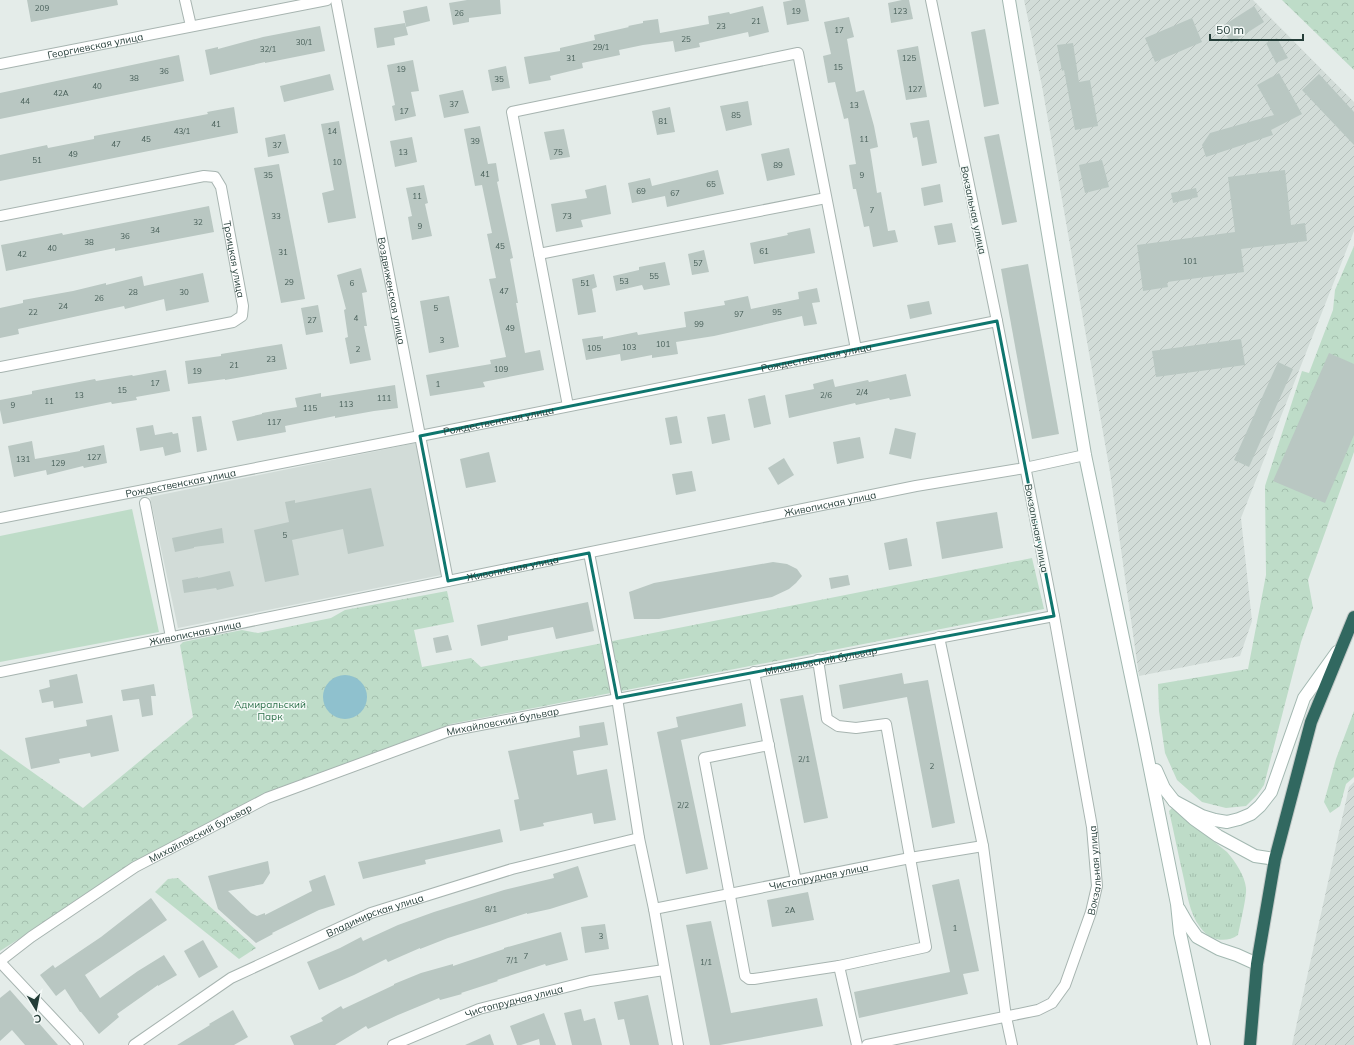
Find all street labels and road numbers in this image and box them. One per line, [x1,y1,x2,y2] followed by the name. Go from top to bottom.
[46,30,144,62] street label: Георгиевская улица
[958,165,989,255] street label: Вокзальная улица
[220,220,247,299] street label: Троицкая улица
[375,236,408,345] street label: Воздвиженская улица
[760,340,873,375] street label: Рождественская улица
[442,403,555,438] street label: Рождественская улица
[124,466,237,500] street label: Рождественская улица
[1022,483,1051,573] street label: Вокзальная улица
[783,488,877,520] street label: Живописная улица
[465,553,560,584] street label: Живописная улица
[148,617,242,649] street label: Живописная улица
[764,644,878,678] street label: Михайловский бульвар
[445,704,560,738] street label: Михайловский бульвар
[147,801,254,866] street label: Михайловский бульвар
[1085,825,1104,916] street label: Вокзальная улица
[768,860,870,893] street label: Чистопрудная улица
[324,891,425,940] street label: Владимирская улица
[463,982,564,1021] street label: Чистопрудная улица

